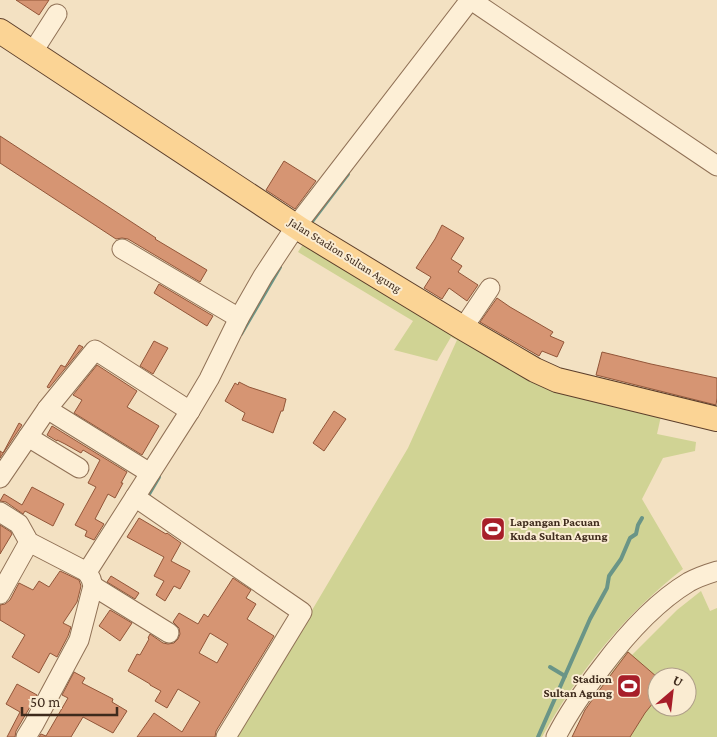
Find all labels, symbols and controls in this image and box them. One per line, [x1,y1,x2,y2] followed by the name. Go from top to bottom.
[285,214,404,296] street label: Jalan Stadion Sultan Agung
[510,515,607,543] place label: Lapangan Pacuan Kuda Sultan Agung
[480,516,506,542] sports icon: Lapangan Pacuan Kuda Sultan Agung
[647,667,697,717] north arrow
[670,671,686,690] text: U
[543,672,612,700] place label: Stadion Sultan Agung
[616,673,642,699] sports icon: Stadion Sultan Agung
[22,684,118,716] scale bar
[30,694,60,710] text: 50 m

